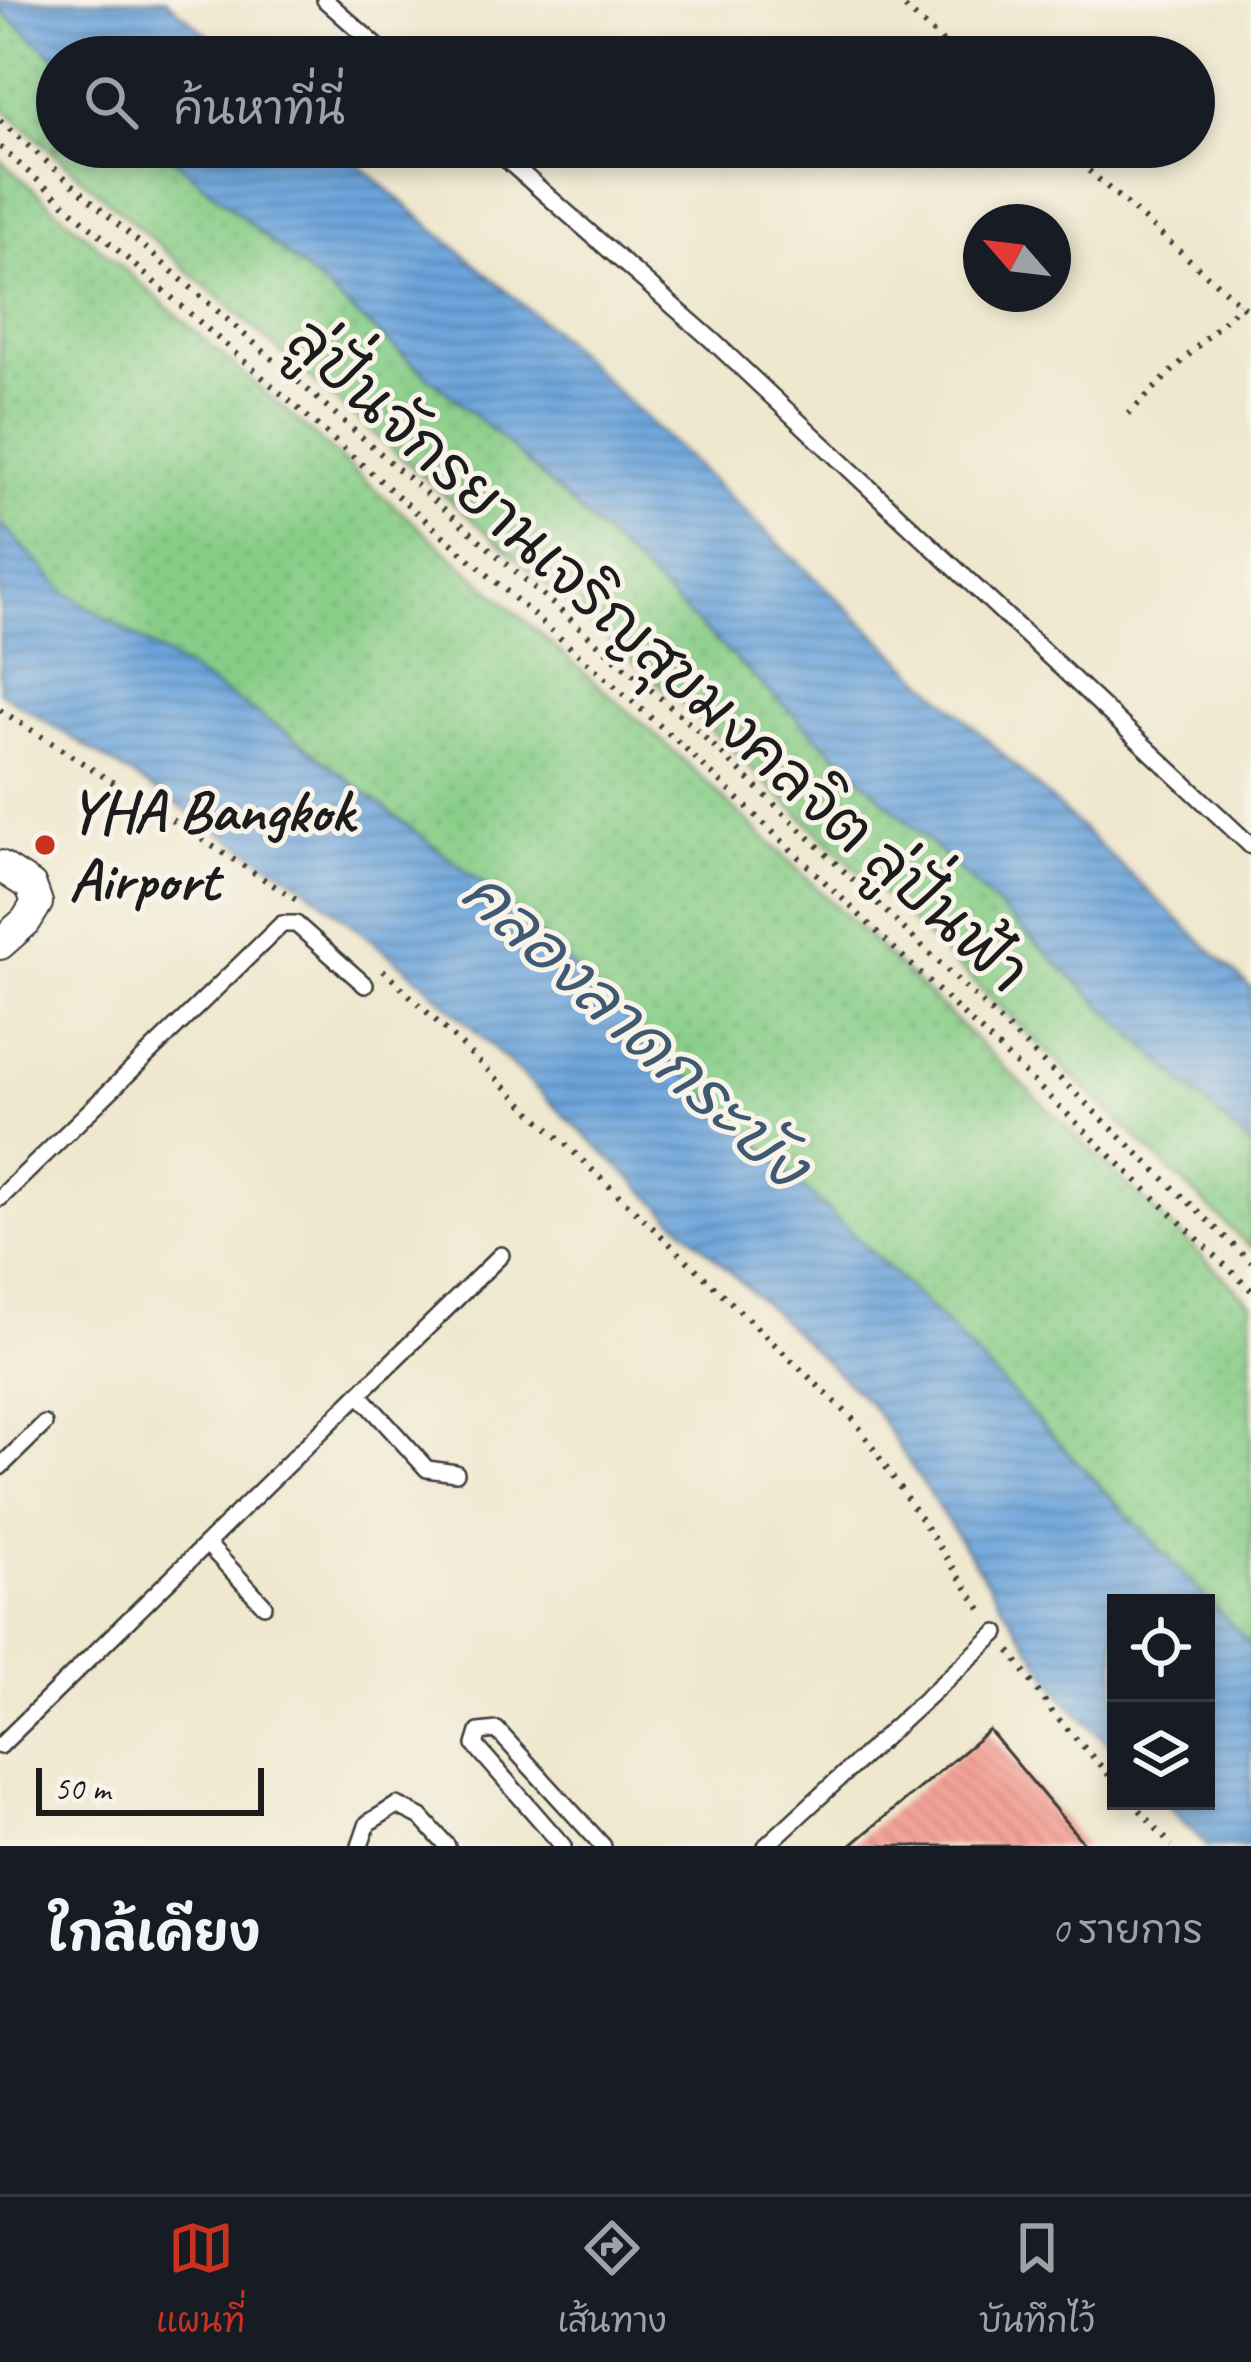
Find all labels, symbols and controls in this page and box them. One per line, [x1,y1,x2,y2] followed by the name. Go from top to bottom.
[36,36,1215,168] search box
[78,69,144,135] icon: search
[174,81,345,138] text: ค้นหาที่นี่
[963,204,1071,312] north arrow
[268,292,1055,1013] street label: ลู่ปั่นจักรยานเจริญสุขมงคลจิต ลู่ปั่นฟ้า
[69,773,358,918] place label: YHA Bangkok Airport
[32,832,58,858] marker: YHA Bangkok Airport
[446,853,828,1209] water label: คลองลาดกระบัง
[1107,1594,1215,1810] map controls
[1107,1594,1215,1702] button: locate
[1107,1702,1215,1810] button: layers
[36,1762,264,1815] scale bar
[54,1768,110,1810] text: 50 m
[48,1901,260,1965] text: ใกล้เคียง
[1051,1906,1203,1955] text: 0 รายการ
[156,2215,245,2345] tab: แผนที่
[557,2215,667,2345] tab: เส้นทาง
[979,2215,1095,2345] tab: บันทึกไว้

